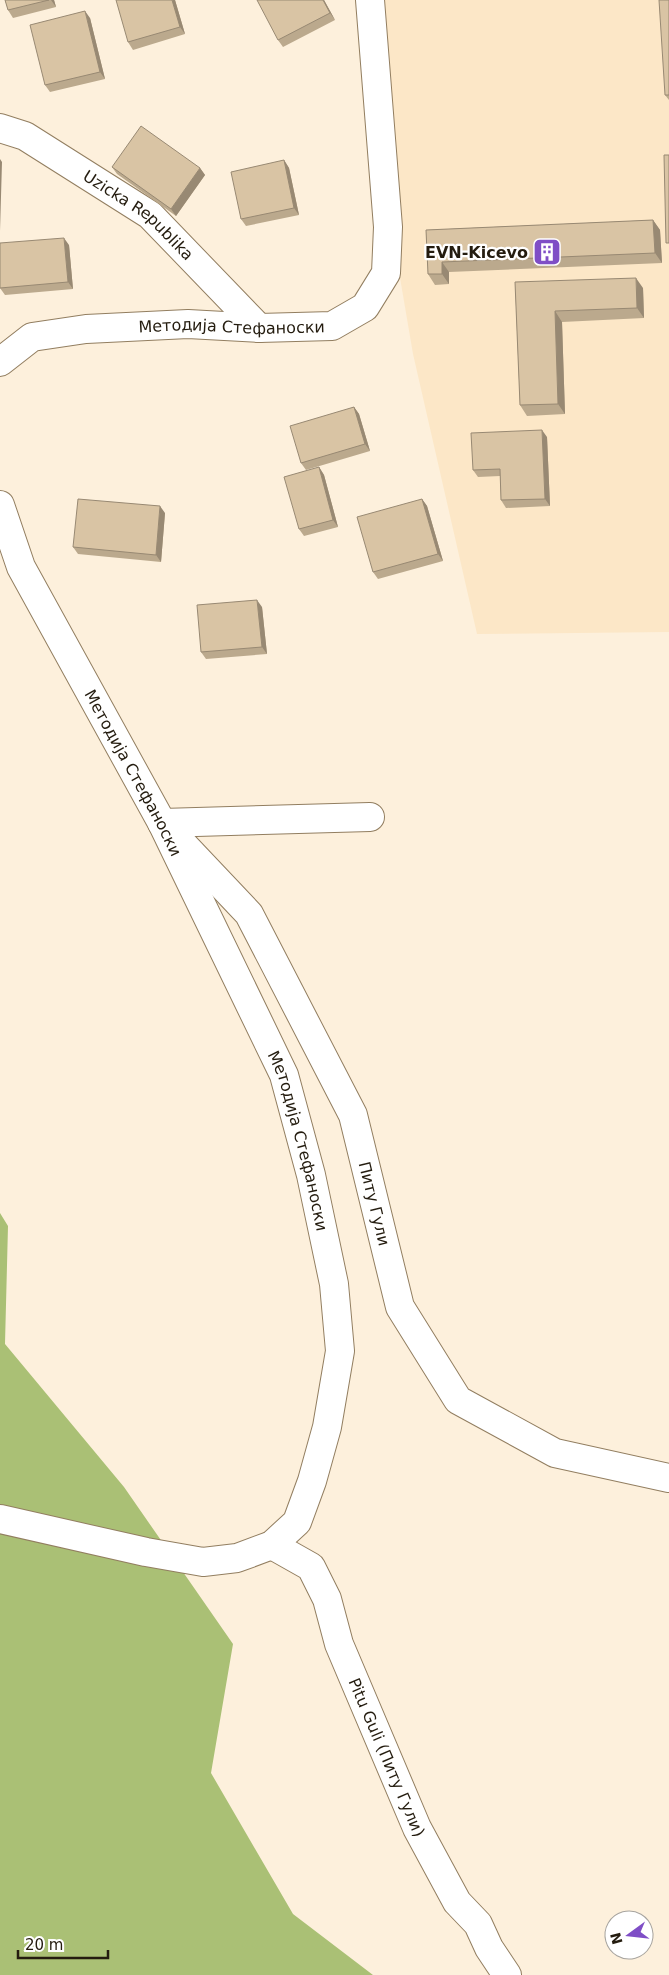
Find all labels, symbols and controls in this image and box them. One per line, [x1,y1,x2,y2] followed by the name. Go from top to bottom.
[80,166,198,264] street label: Uzicka Republika
[532,237,562,267] building icon: EVN-Kicevo
[425,243,528,262] place label: EVN-Kicevo
[138,314,325,338] street label: Методија Стефаноски
[81,686,186,859] street label: Методија Стефаноски
[264,1047,332,1233] street label: Методија Стефаноски
[355,1159,394,1248] street label: Питу Гули
[345,1675,429,1840] street label: Pitu Guli (Питу Гули)
[604,1910,654,1960] north arrow
[18,1928,108,1960] scale bar
[607,1931,626,1946] text: N
[25,1936,63,1954] text: 20 m

